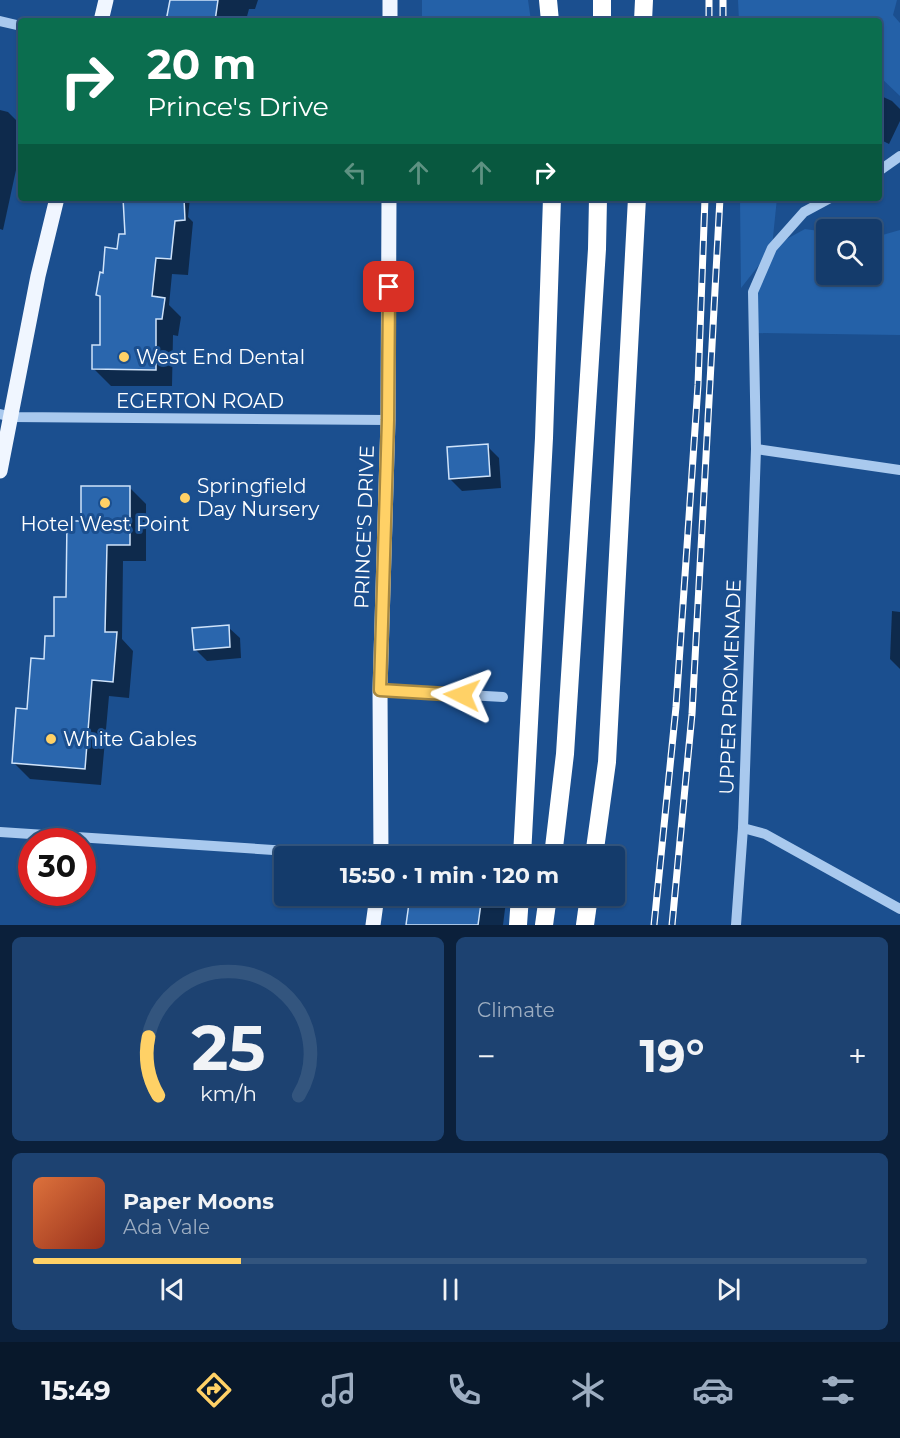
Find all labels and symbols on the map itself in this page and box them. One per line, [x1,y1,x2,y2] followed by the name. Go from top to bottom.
[363,261,414,312] pin
[136,345,305,369] place label: West End Dental
[117,350,131,364] marker: West End Dental
[116,389,284,413] street label: EGERTON ROAD
[349,445,379,609] street label: PRINCE'S DRIVE
[197,474,319,521] place label: Springfield Day Nursery
[178,491,192,505] marker: Springfield Day Nursery
[98,496,112,510] marker: Hotel West Point
[20,512,190,536] place label: Hotel West Point
[714,579,746,795] street label: UPPER PROMENADE
[430,663,494,727] position arrow
[63,727,197,751] place label: White Gables
[44,732,58,746] marker: White Gables
[18,828,96,906] speed limit sign: 30

